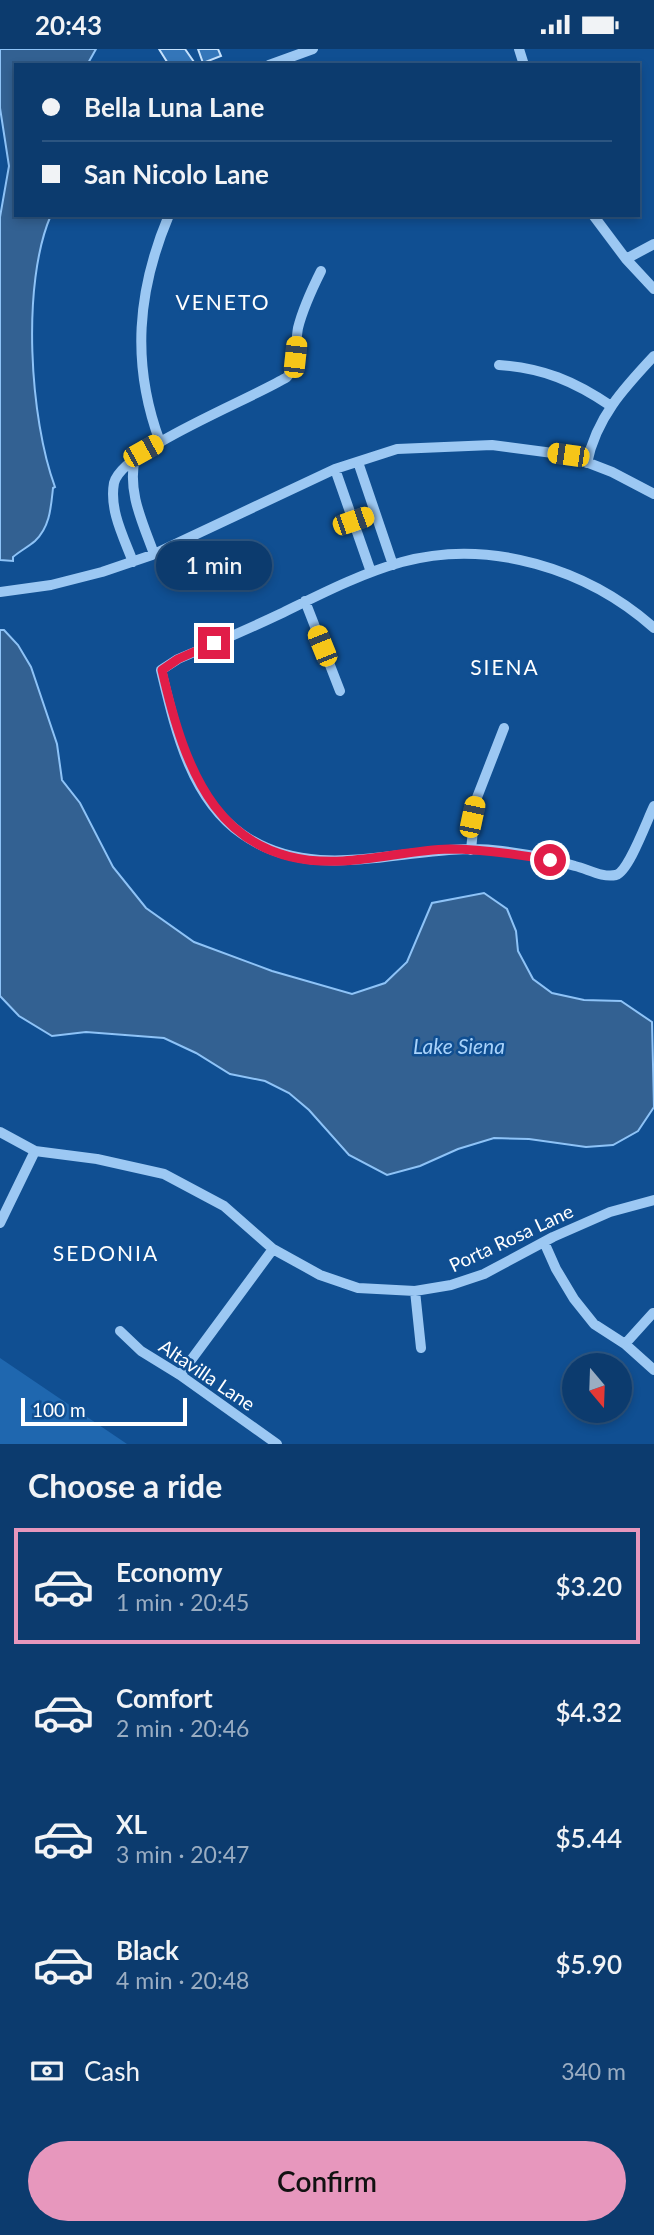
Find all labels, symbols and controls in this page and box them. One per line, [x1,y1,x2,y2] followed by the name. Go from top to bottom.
[35,9,102,41] text: 20:43
[84,91,264,123] text: Bella Luna Lane
[84,158,269,190] text: San Nicolo Lane
[175,289,271,314] district label: VENETO
[283,335,308,379] car
[120,432,167,470] car
[546,442,591,468] car
[330,504,377,538] car
[156,541,272,591] callout: 1 min
[186,551,242,579] text: 1 min
[305,623,340,669] car
[198,627,230,659] route end
[470,654,540,679] district label: SIENA
[458,794,487,840] car
[534,844,566,876] route start
[413,1033,505,1058] water label: Lake Siena
[445,1199,576,1276] street label: Porta Rosa Lane
[53,1240,159,1265] district label: SEDONIA
[155,1334,260,1415] street label: Altavilla Lane
[562,1353,632,1423] north arrow
[562,1353,632,1423] map controls
[21,1395,187,1427] scale bar
[32,1398,86,1421] text: 100 m
[28,1466,222,1505] text: Choose a ride
[32,1555,95,1618] icon: car
[116,1556,222,1588] text: Economy
[556,1570,622,1602] text: $3.20
[116,1588,249,1616] text: 1 min · 20:45
[32,1681,95,1744] icon: car
[116,1682,213,1714] text: Comfort
[556,1696,622,1728] text: $4.32
[116,1714,249,1742] text: 2 min · 20:46
[32,1807,95,1870] icon: car
[116,1808,147,1840] text: XL
[556,1822,622,1854] text: $5.44
[116,1840,249,1868] text: 3 min · 20:47
[32,1933,95,1996] icon: car
[116,1934,179,1966] text: Black
[556,1948,622,1980] text: $5.90
[116,1966,249,1994] text: 4 min · 20:48
[28,2052,66,2090] icon: cash
[84,2055,140,2087] text: Cash
[561,2057,626,2085] text: 340 m
[28,2141,626,2221] button: Confirm

